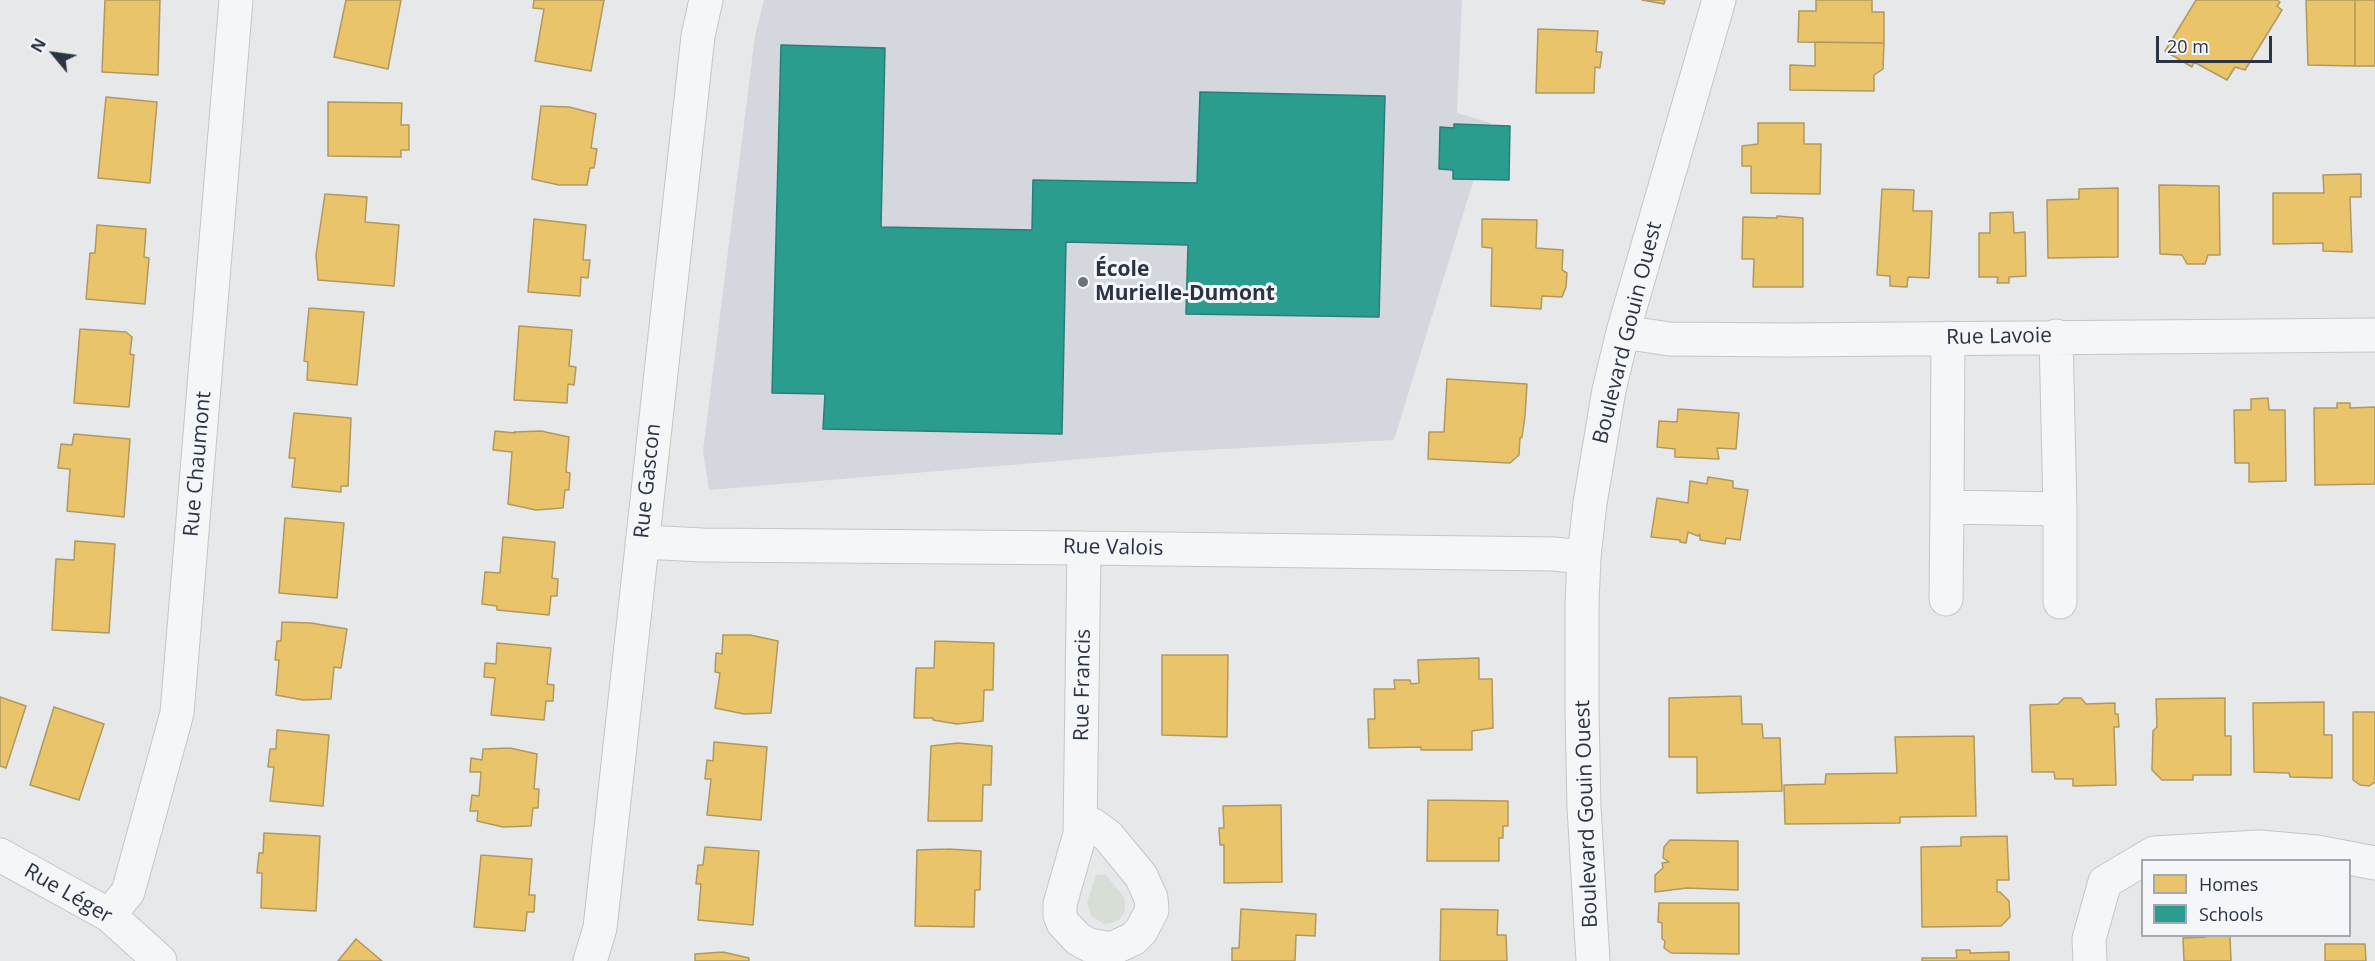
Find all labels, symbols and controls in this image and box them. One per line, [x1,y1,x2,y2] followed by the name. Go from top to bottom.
[24,24,84,84] north arrow
[2159,24,2274,62] scale bar
[25,34,51,56] text: N
[2167,34,2209,58] text: 20 m
[1588,219,1668,447] street label: Boulevard Gouin Ouest
[1095,257,1275,307] place label: École Murielle-Dumont
[1076,275,1090,289] marker: École Murielle-Dumont
[1946,323,2052,351] street label: Rue Lavoie
[179,390,217,538] street label: Rue Chaumont
[629,422,667,540] street label: Rue Gascon
[1063,535,1163,561] street label: Rue Valois
[1069,629,1097,741] street label: Rue Francis
[1570,700,1604,928] street label: Boulevard Gouin Ouest
[19,859,117,929] street label: Rue Léger
[2141,859,2351,937] legend
[2199,872,2258,896] text: Homes
[2199,902,2263,926] text: Schools

